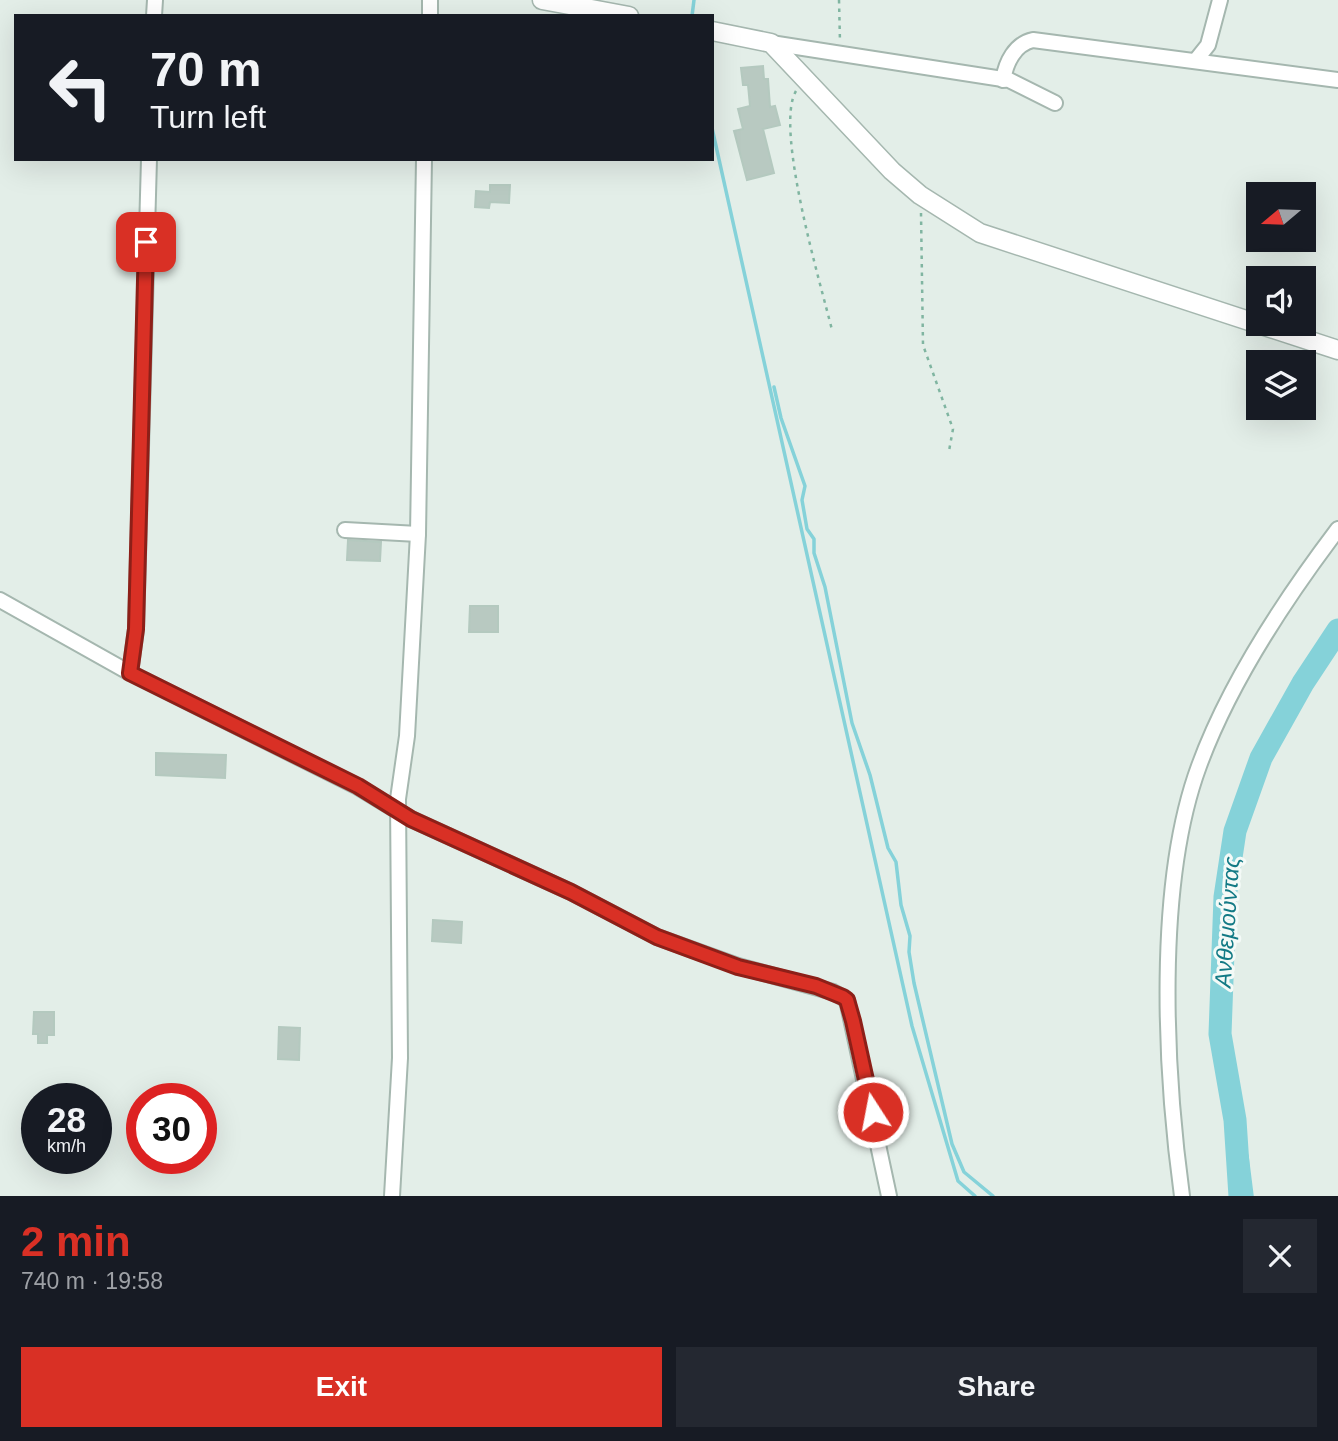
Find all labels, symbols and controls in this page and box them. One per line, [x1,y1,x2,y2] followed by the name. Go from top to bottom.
[35,42,126,133] icon: left
[150,42,262,96] text: 70 m
[150,99,266,135] text: Turn left
[1246,182,1316,252] north arrow
[1246,182,1316,420] map controls
[116,212,176,272] pin
[127,223,165,261] icon: arrive
[1246,266,1316,336] button: sound
[1246,350,1316,420] button: layers
[1209,855,1245,990] water label: Ανθεμούντας
[836,1075,910,1149] position arrow
[126,1083,217,1174] speed limit sign: 30
[47,1100,86,1139] text: 28
[47,1136,86,1156] text: km/h
[21,1218,131,1265] text: 2 min
[1243,1219,1317,1293] button: close
[21,1268,163,1294] text: 740 m · 19:58
[21,1347,662,1427] button: Exit
[676,1347,1317,1427] button: Share

